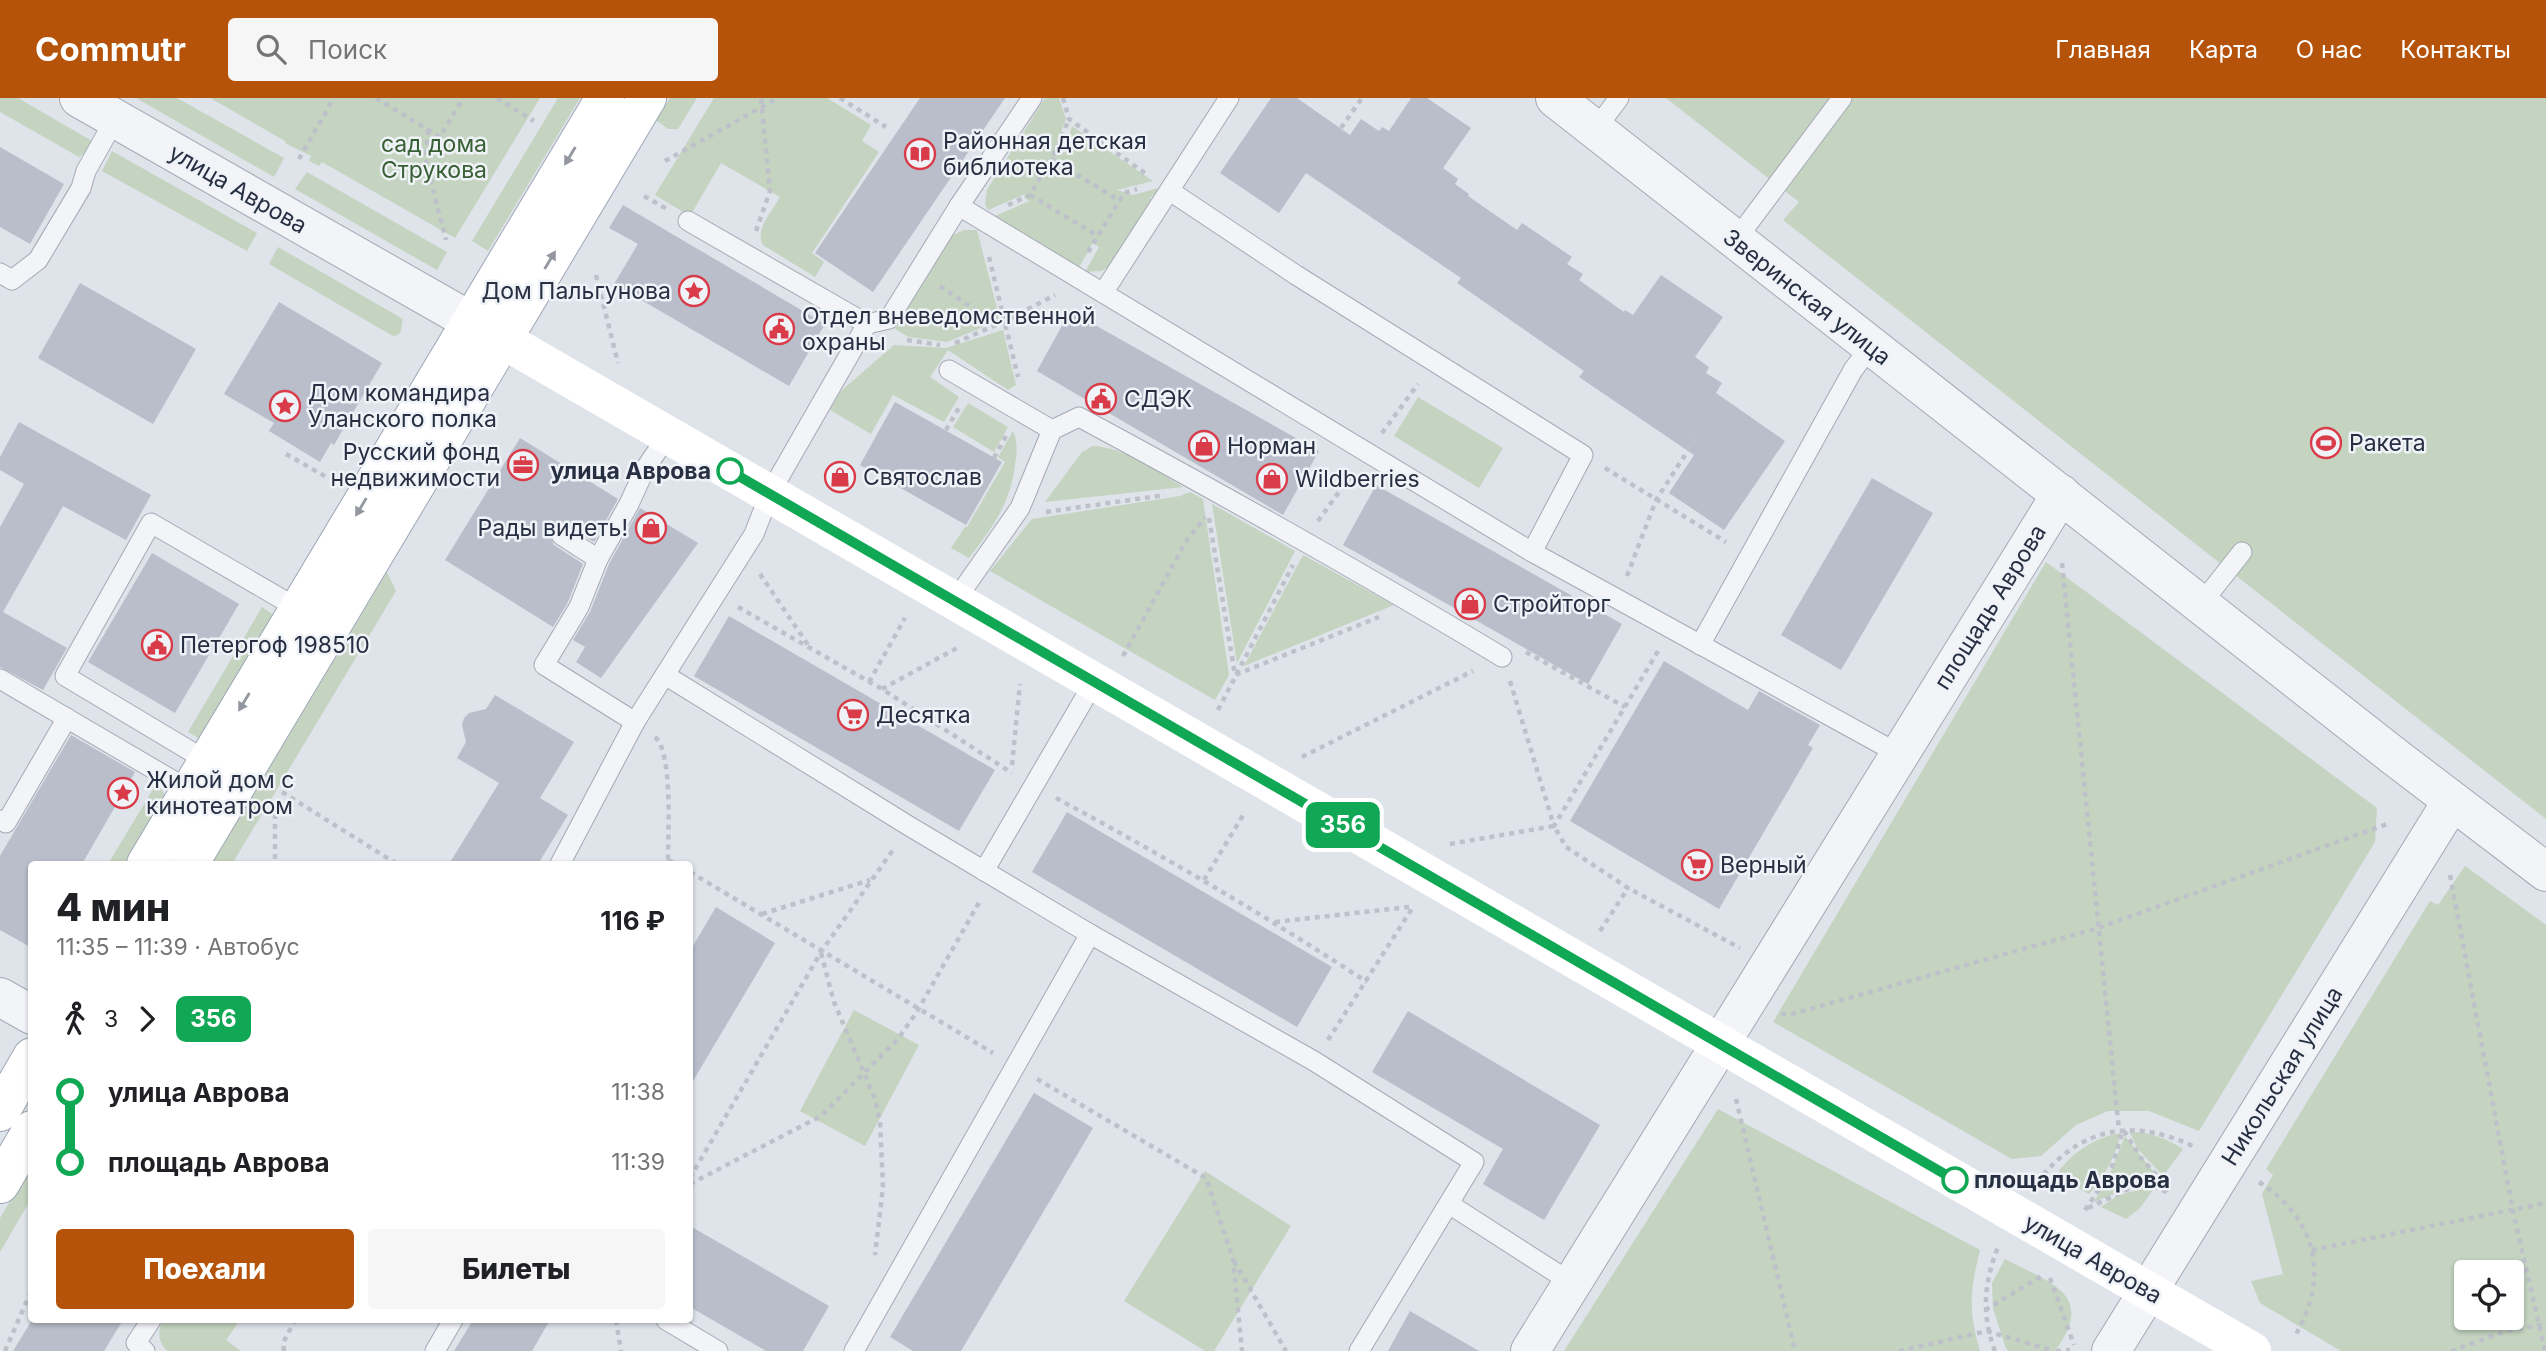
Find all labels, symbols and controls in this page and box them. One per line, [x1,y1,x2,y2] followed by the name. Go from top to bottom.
[228,18,718,81] search box
[35,29,186,69] text: Commutr
[252,30,290,68] icon: search
[308,34,387,65] text: Поиск
[2055,35,2151,64] text: Главная
[2189,35,2258,64] text: Карта
[2296,35,2362,64] text: О нас
[2400,35,2511,64] text: Контакты
[943,127,1147,181] place label: Районная детская библиотека
[381,130,487,184] park label: сад дома Струкова
[903,137,937,171] library icon: Районная детская библиотека
[164,138,312,240] street label: улица Аврова
[563,147,576,166] one-way arrow
[1718,223,1896,371] street label: Зверинская улица
[543,250,556,269] one-way arrow
[677,274,711,308] place icon: Дом Пальгунова
[481,277,671,305] place label: Дом Пальгунова
[802,302,1095,356] place label: Отдел вневедомственной охраны
[762,312,796,346] public building icon: Отдел вневедомственной охраны
[308,379,497,433] place label: Дом командира Уланского полка
[1084,382,1118,416] public building icon: СДЭК
[1124,385,1192,413] place label: СДЭК
[268,389,302,423] place icon: Дом командира Уланского полка
[2309,426,2343,460] sports icon: Ракета
[1187,429,1221,463] shop icon: Норман
[2349,429,2426,457] place label: Ракета
[1227,432,1316,460] place label: Норман
[330,438,500,492] place label: Русский фонд недвижимости
[506,448,540,482] office icon: Русский фонд недвижимости
[550,457,711,485] place label: улица Аврова
[717,458,743,484] marker: улица Аврова
[823,460,857,494] shop icon: Святослав
[1255,462,1289,496] shop icon: Wildberries
[863,463,982,491] place label: Святослав
[1295,465,1420,493] place label: Wildberries
[355,497,367,516] one-way arrow
[634,511,668,545] shop icon: Рады видеть!
[478,514,628,542] place label: Рады видеть!
[1928,519,2052,695] street label: площадь Аврова
[1453,587,1487,621] shop icon: Стройторг
[1493,590,1611,618] place label: Стройторг
[140,628,174,662] public building icon: Петергоф 198510
[180,631,370,659] place label: Петергоф 198510
[238,692,250,711] one-way arrow
[836,698,870,732] supermarket icon: Десятка
[876,701,971,729] place label: Десятка
[146,766,294,820] place label: Жилой дом с кинотеатром
[106,776,140,810] place icon: Жилой дом с кинотеатром
[1303,802,1383,848] line badge: 356
[1320,810,1366,839] text: 356
[1680,848,1714,882] supermarket icon: Верный
[1720,851,1807,879] place label: Верный
[56,884,170,930] text: 4 мин
[600,905,665,936] text: 116 ₽
[56,933,300,961] text: 11:35 – 11:39 · Автобус
[2216,981,2348,1171] street label: Никольская улица
[56,1000,94,1038] icon: walk
[128,1000,166,1038] icon: forward
[190,1004,237,1033] text: 356
[104,1005,118,1033] text: 3
[108,1077,290,1108] text: улица Аврова
[611,1078,665,1106] text: 11:38
[108,1147,330,1178] text: площадь Аврова
[611,1148,665,1176] text: 11:39
[1974,1166,2170,1194] place label: площадь Аврова
[1942,1167,1968,1193] marker: площадь Аврова
[2019,1208,2167,1310] street label: улица Аврова
[56,1229,354,1309] button: Поехали
[368,1229,665,1309] button: Билеты
[2454,1260,2524,1330] map controls
[2454,1260,2524,1330] button: locate

